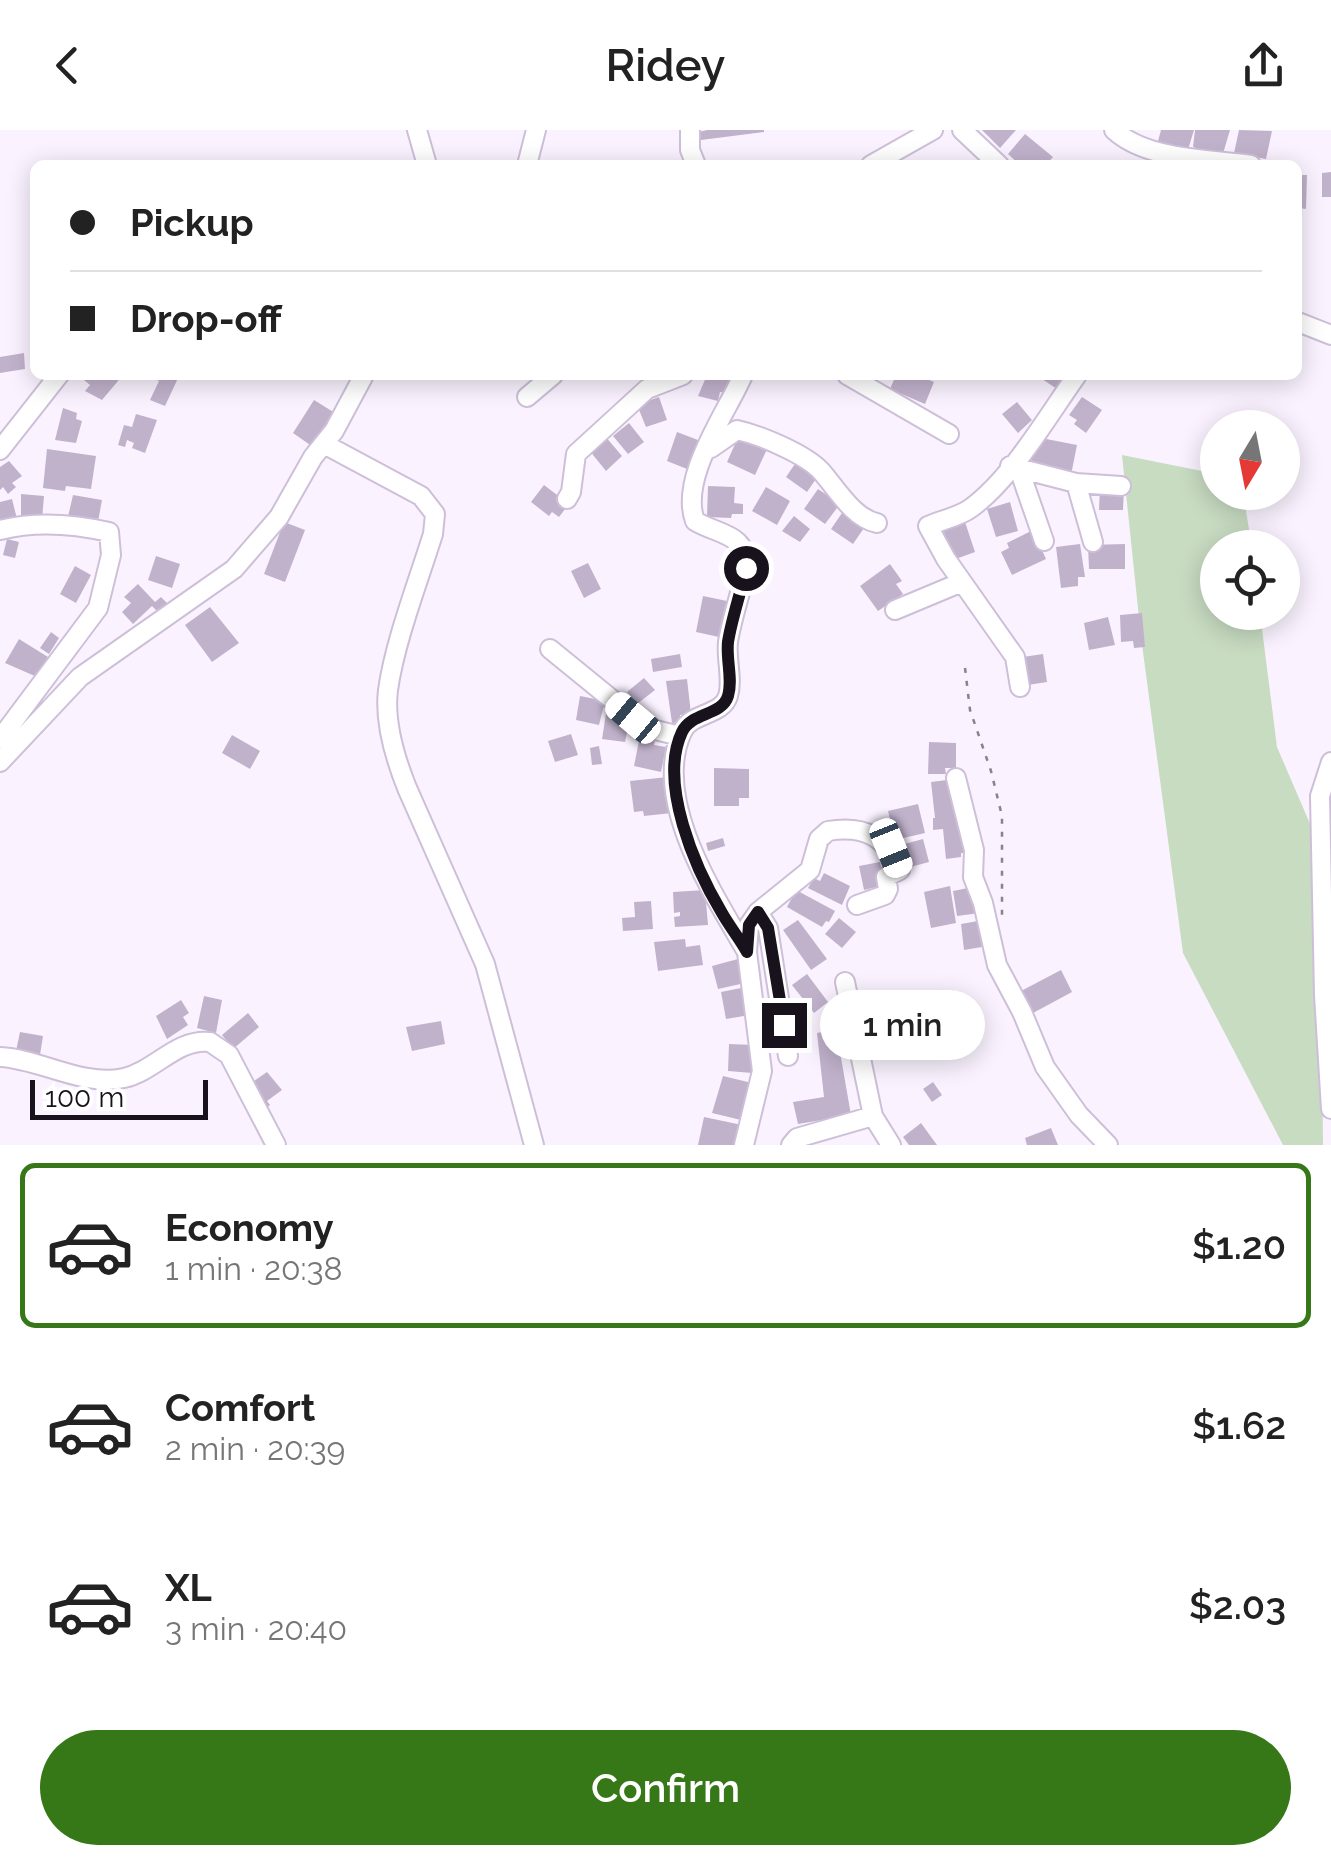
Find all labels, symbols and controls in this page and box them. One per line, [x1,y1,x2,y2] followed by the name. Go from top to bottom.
[40,38,95,93] icon: back
[1236,38,1291,93] icon: share
[606,39,725,92] text: Ridey
[130,200,254,245] text: Pickup
[130,296,282,341] text: Drop-off
[1200,410,1300,510] north arrow
[1200,410,1300,630] map controls
[1200,530,1300,630] button: locate
[724,546,769,591] route start
[600,687,666,749] car
[866,815,916,881] car
[819,990,984,1060] callout: 1 min
[762,1003,807,1048] route end
[863,1006,942,1043] text: 1 min
[30,1075,208,1120] scale bar
[45,1081,124,1114] text: 100 m
[45,1201,135,1291] icon: car
[165,1205,334,1250] text: Economy
[1192,1223,1286,1268] text: $1.20
[165,1250,343,1287] text: 1 min · 20:38
[45,1381,135,1471] icon: car
[165,1385,315,1430] text: Comfort
[1192,1403,1286,1448] text: $1.62
[165,1430,345,1467] text: 2 min · 20:39
[45,1561,135,1651] icon: car
[165,1565,212,1610] text: XL
[1189,1583,1286,1628] text: $2.03
[165,1610,347,1647] text: 3 min · 20:40
[40,1730,1291,1845] button: Confirm

